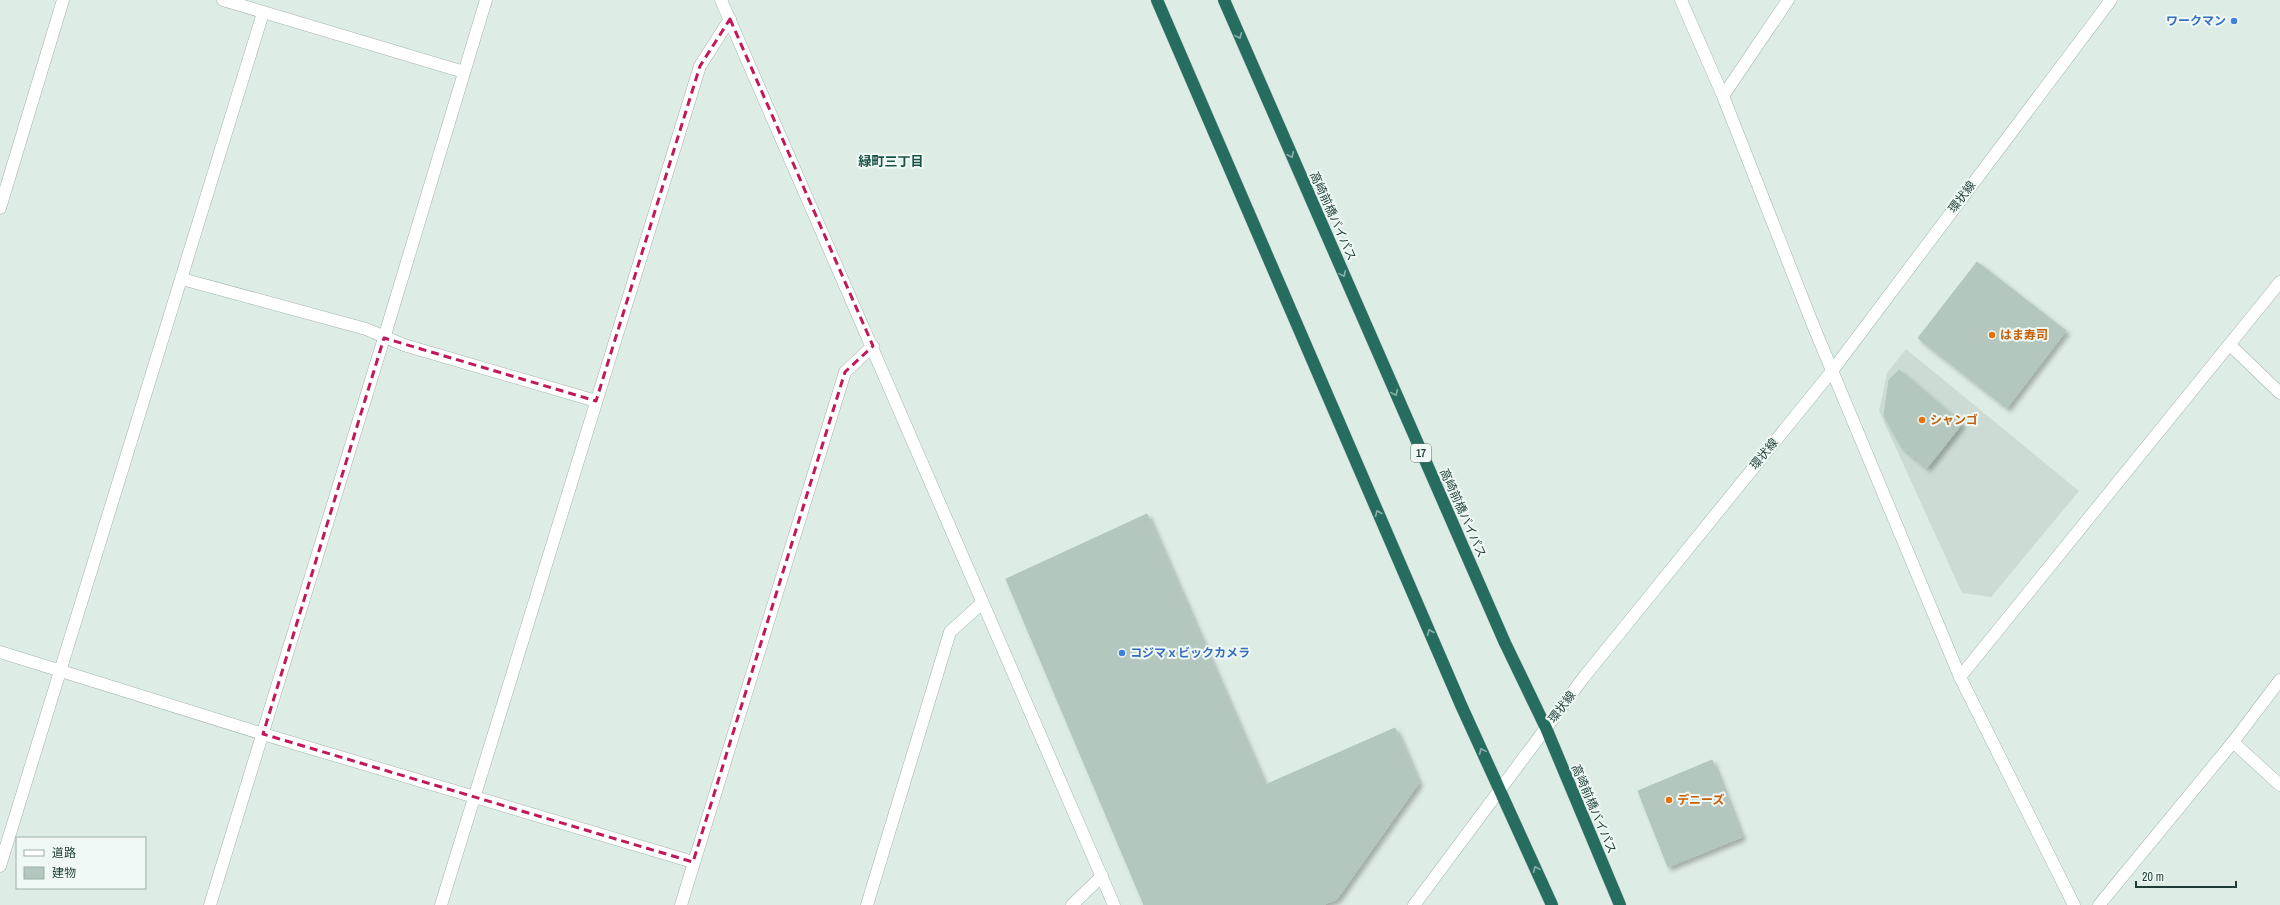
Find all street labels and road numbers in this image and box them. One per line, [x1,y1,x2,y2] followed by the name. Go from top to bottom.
[1306,169,1360,263] street label: 高崎前橋バイパス
[1945,178,1979,216] street label: 環状線
[1746,435,1782,473] street label: 環状線
[1411,444,1431,462] road number: 17
[1436,466,1490,560] street label: 高崎前橋バイパス
[1545,688,1579,726] street label: 環状線
[1568,762,1620,856] street label: 高崎前橋バイパス

